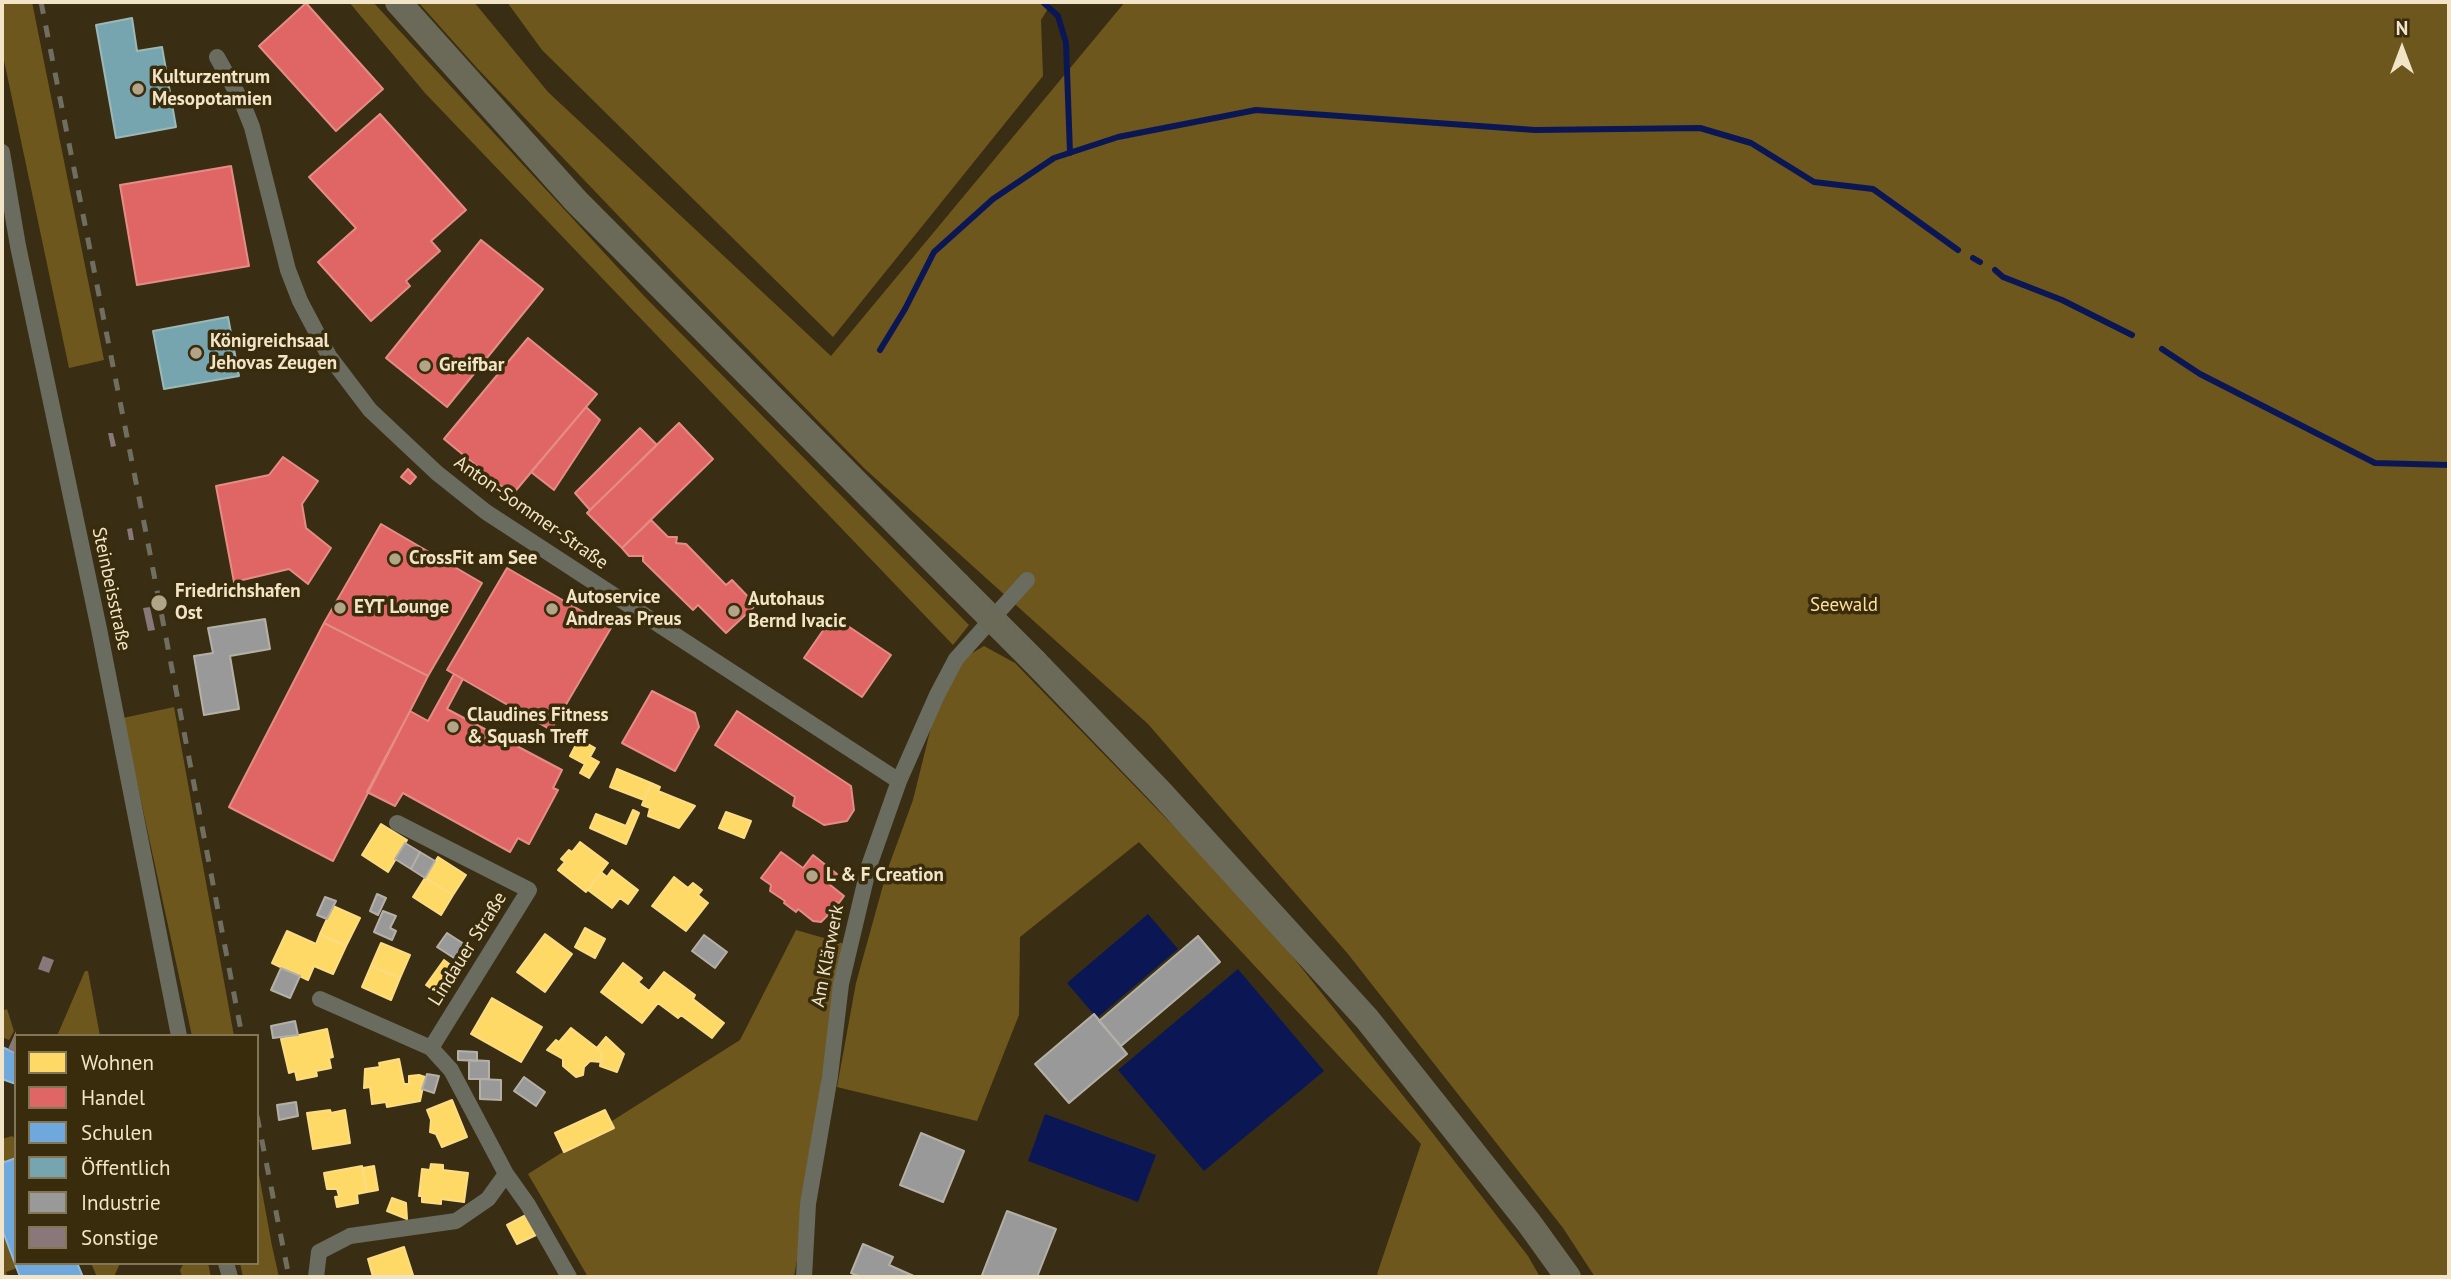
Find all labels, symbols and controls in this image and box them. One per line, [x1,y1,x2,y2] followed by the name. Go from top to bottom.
[2367,14,2437,84] north arrow
[2396,16,2408,40] text: N
[152,67,272,111] place label: Kulturzentrum Mesopotamien
[130,81,146,97] marker: Kulturzentrum Mesopotamien
[210,331,337,375] place label: Königreichsaal Jehovas Zeugen
[188,345,204,361] marker: Königreichsaal Jehovas Zeugen
[439,355,504,377] place label: Greifbar
[417,358,433,374] marker: Greifbar
[450,451,612,575] street label: Anton-Sommer-Straße
[87,525,135,653] street label: Steinbeisstraße
[409,548,537,570] place label: CrossFit am See
[387,551,403,567] marker: CrossFit am See
[175,581,300,625] place label: Friedrichshafen Ost
[566,587,682,631] place label: Autoservice Andreas Preus
[748,589,846,633] place label: Autohaus Bernd Ivacic
[149,593,169,613] marker: Friedrichshafen Ost
[1810,595,1878,617] park label: Seewald
[354,597,449,619] place label: EYT Lounge
[332,600,348,616] marker: EYT Lounge
[544,601,560,617] marker: Autoservice Andreas Preus
[726,603,742,619] marker: Autohaus Bernd Ivacic
[467,705,608,749] place label: Claudines Fitness & Squash Treff
[445,719,461,735] marker: Claudines Fitness & Squash Treff
[826,865,944,887] place label: L & F Creation
[804,868,820,884] marker: L & F Creation
[424,888,512,1010] street label: Lindauer Straße
[807,903,849,1009] street label: Am Klärwerk
[14,1034,259,1265] legend
[81,1049,154,1076] text: Wohnen
[81,1084,145,1111] text: Handel
[81,1119,153,1146] text: Schulen
[81,1154,171,1181] text: Öffentlich
[81,1189,161,1216] text: Industrie
[81,1224,158,1251] text: Sonstige

